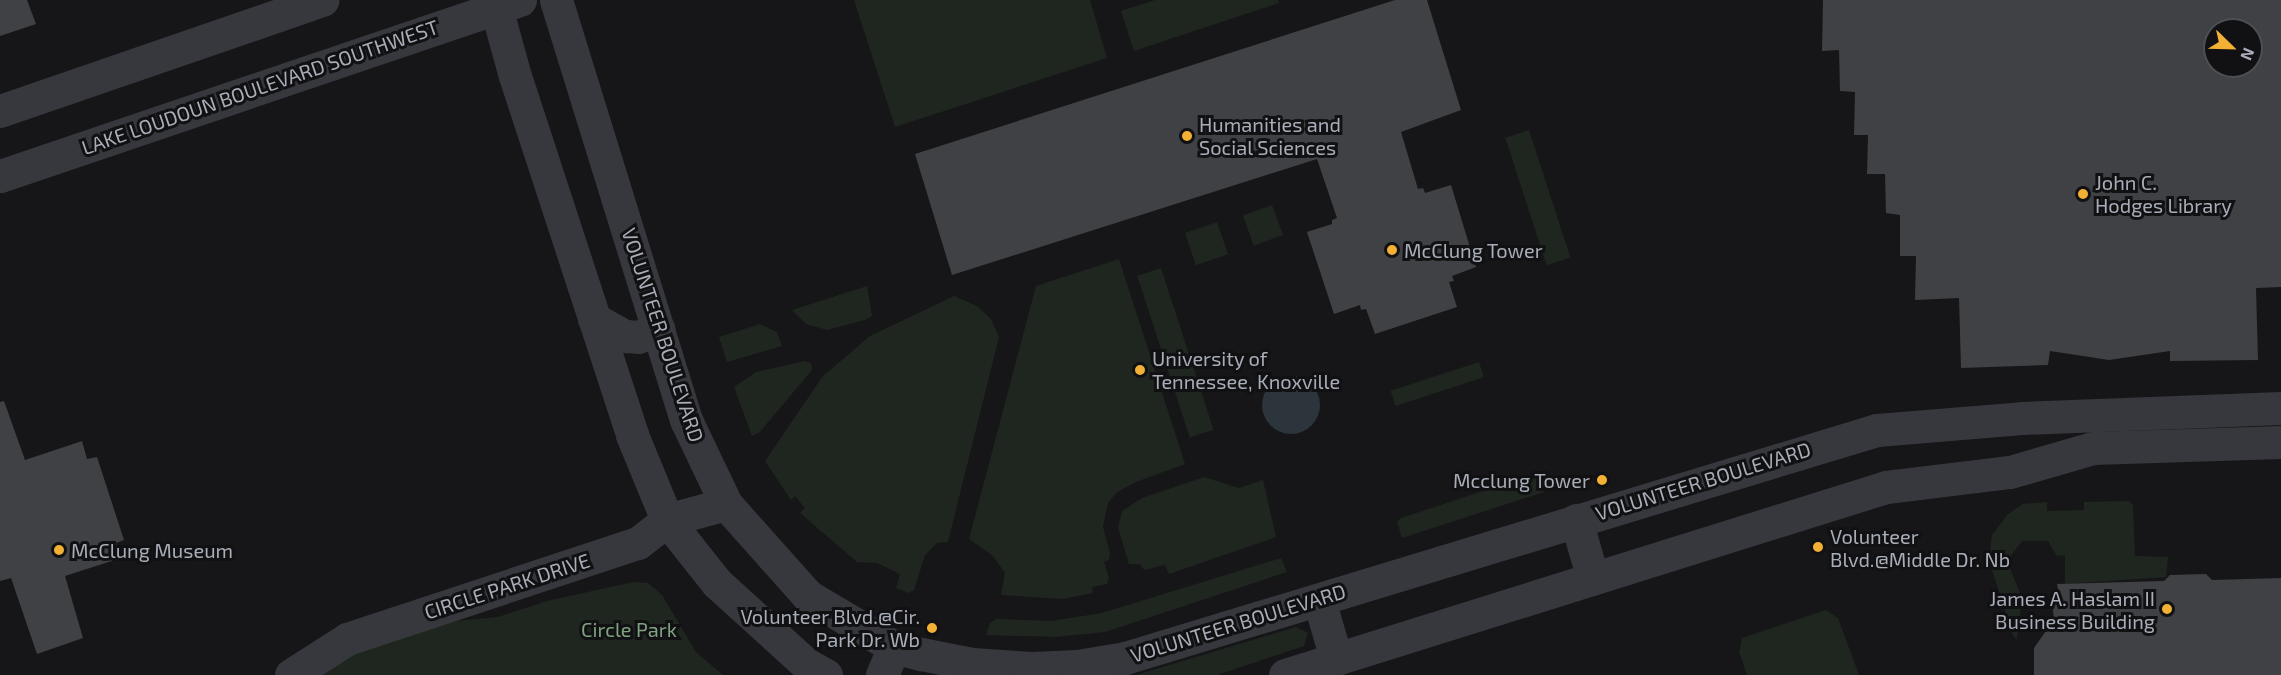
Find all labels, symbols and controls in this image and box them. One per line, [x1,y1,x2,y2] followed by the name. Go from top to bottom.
[78,14,442,160] street label: LAKE LOUDOUN BOULEVARD SOUTHWEST
[2203,18,2263,78] north arrow
[2237,45,2259,63] text: N
[1199,112,1341,159] place label: Humanities and Social Sciences
[1180,129,1194,143] marker: Humanities and Social Sciences
[2095,170,2232,217] place label: John C. Hodges Library
[2076,187,2090,201] marker: John C. Hodges Library
[617,225,709,445] street label: VOLUNTEER BOULEVARD
[1404,238,1543,262] place label: McClung Tower
[1385,243,1399,257] marker: McClung Tower
[1152,346,1340,393] place label: University of Tennessee, Knoxville
[1133,363,1147,377] marker: University of Tennessee, Knoxville
[1593,437,1813,525] street label: VOLUNTEER BOULEVARD
[1453,468,1590,492] place label: Mcclung Tower
[1595,473,1609,487] marker: Mcclung Tower
[1830,524,2010,571] place label: Volunteer Blvd.@Middle Dr. Nb
[71,538,233,562] place label: McClung Museum
[1811,540,1825,554] marker: Volunteer Blvd.@Middle Dr. Nb
[52,543,66,557] marker: McClung Museum
[421,548,593,624] street label: CIRCLE PARK DRIVE
[1128,579,1348,667] street label: VOLUNTEER BOULEVARD
[1989,586,2155,633] place label: James A. Haslam II Business Building
[2160,602,2174,616] marker: James A. Haslam II Business Building
[740,604,920,651] place label: Volunteer Blvd.@Cir. Park Dr. Wb
[581,617,677,641] park label: Circle Park
[925,621,939,635] marker: Volunteer Blvd.@Cir. Park Dr. Wb

